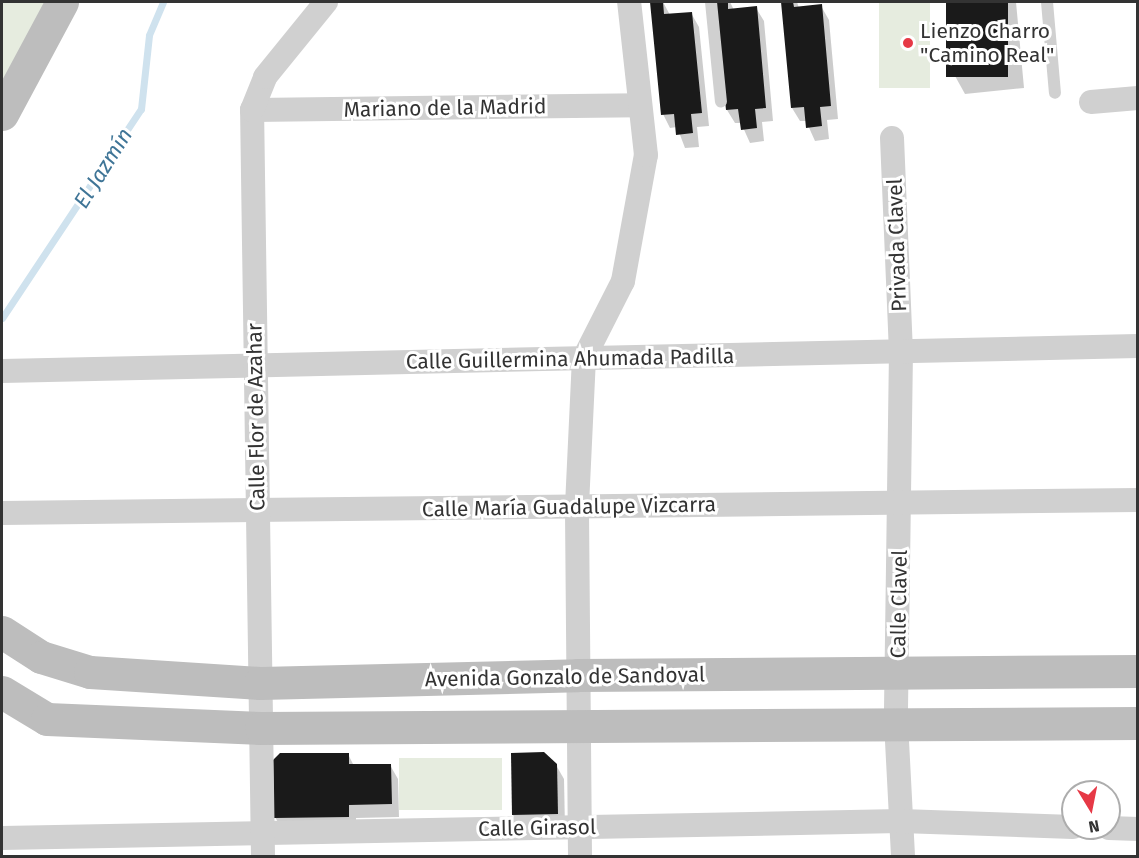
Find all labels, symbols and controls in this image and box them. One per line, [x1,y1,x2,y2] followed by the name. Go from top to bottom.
[920,18,1054,68] place label: Lienzo Charro "Camino Real"
[901,36,915,50] marker: Lienzo Charro "Camino Real"
[343,94,547,122] street label: Mariano de la Madrid
[68,123,138,213] water label: El Jazmín
[882,178,912,312] street label: Privada Clavel
[242,323,270,511] street label: Calle Flor de Azahar
[406,344,734,374] street label: Calle Guillermina Ahumada Padilla
[422,492,716,522] street label: Calle María Guadalupe Vizcarra
[885,550,913,658] street label: Calle Clavel
[425,662,705,692] street label: Avenida Gonzalo de Sandoval
[1061,780,1121,840] north arrow
[478,814,596,842] street label: Calle Girasol
[1087,816,1101,837] text: N

